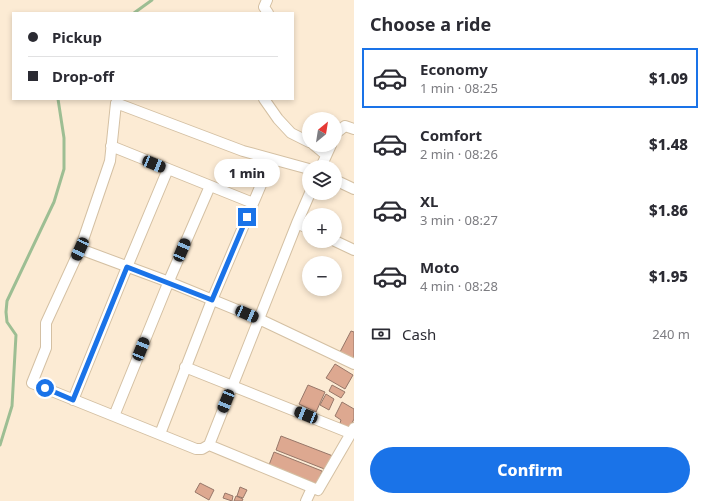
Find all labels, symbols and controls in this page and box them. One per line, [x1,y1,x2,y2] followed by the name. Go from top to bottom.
[370,12,491,36] text: Choose a ride
[52,27,102,47] text: Pickup
[420,59,488,79] text: Economy
[372,60,408,96] icon: car
[52,66,114,86] text: Drop-off
[649,68,688,88] text: $1.09
[420,79,498,97] text: 1 min · 08:25
[302,112,342,152] north arrow
[302,112,342,296] map controls
[420,125,482,145] text: Comfort
[372,126,408,162] icon: car
[649,134,688,154] text: $1.48
[420,145,498,163] text: 2 min · 08:26
[141,154,167,174] car
[214,159,280,187] callout: 1 min
[302,160,342,200] button: layers
[229,164,265,182] text: 1 min
[420,191,438,211] text: XL
[372,192,408,228] icon: car
[649,200,688,220] text: $1.86
[238,208,256,226] route end
[302,208,342,248] button: +
[420,211,498,229] text: 3 min · 08:27
[69,236,91,262] car
[172,237,192,263] car
[302,256,342,296] button: −
[420,257,459,277] text: Moto
[372,258,408,294] icon: car
[649,266,688,286] text: $1.95
[420,277,498,295] text: 4 min · 08:28
[234,304,260,324] car
[370,323,392,345] icon: cash
[402,324,436,344] text: Cash
[652,325,690,343] text: 240 m
[131,336,151,362] car
[36,379,54,397] route start
[216,388,236,414] car
[293,405,319,425] car
[370,447,690,493] button: Confirm

